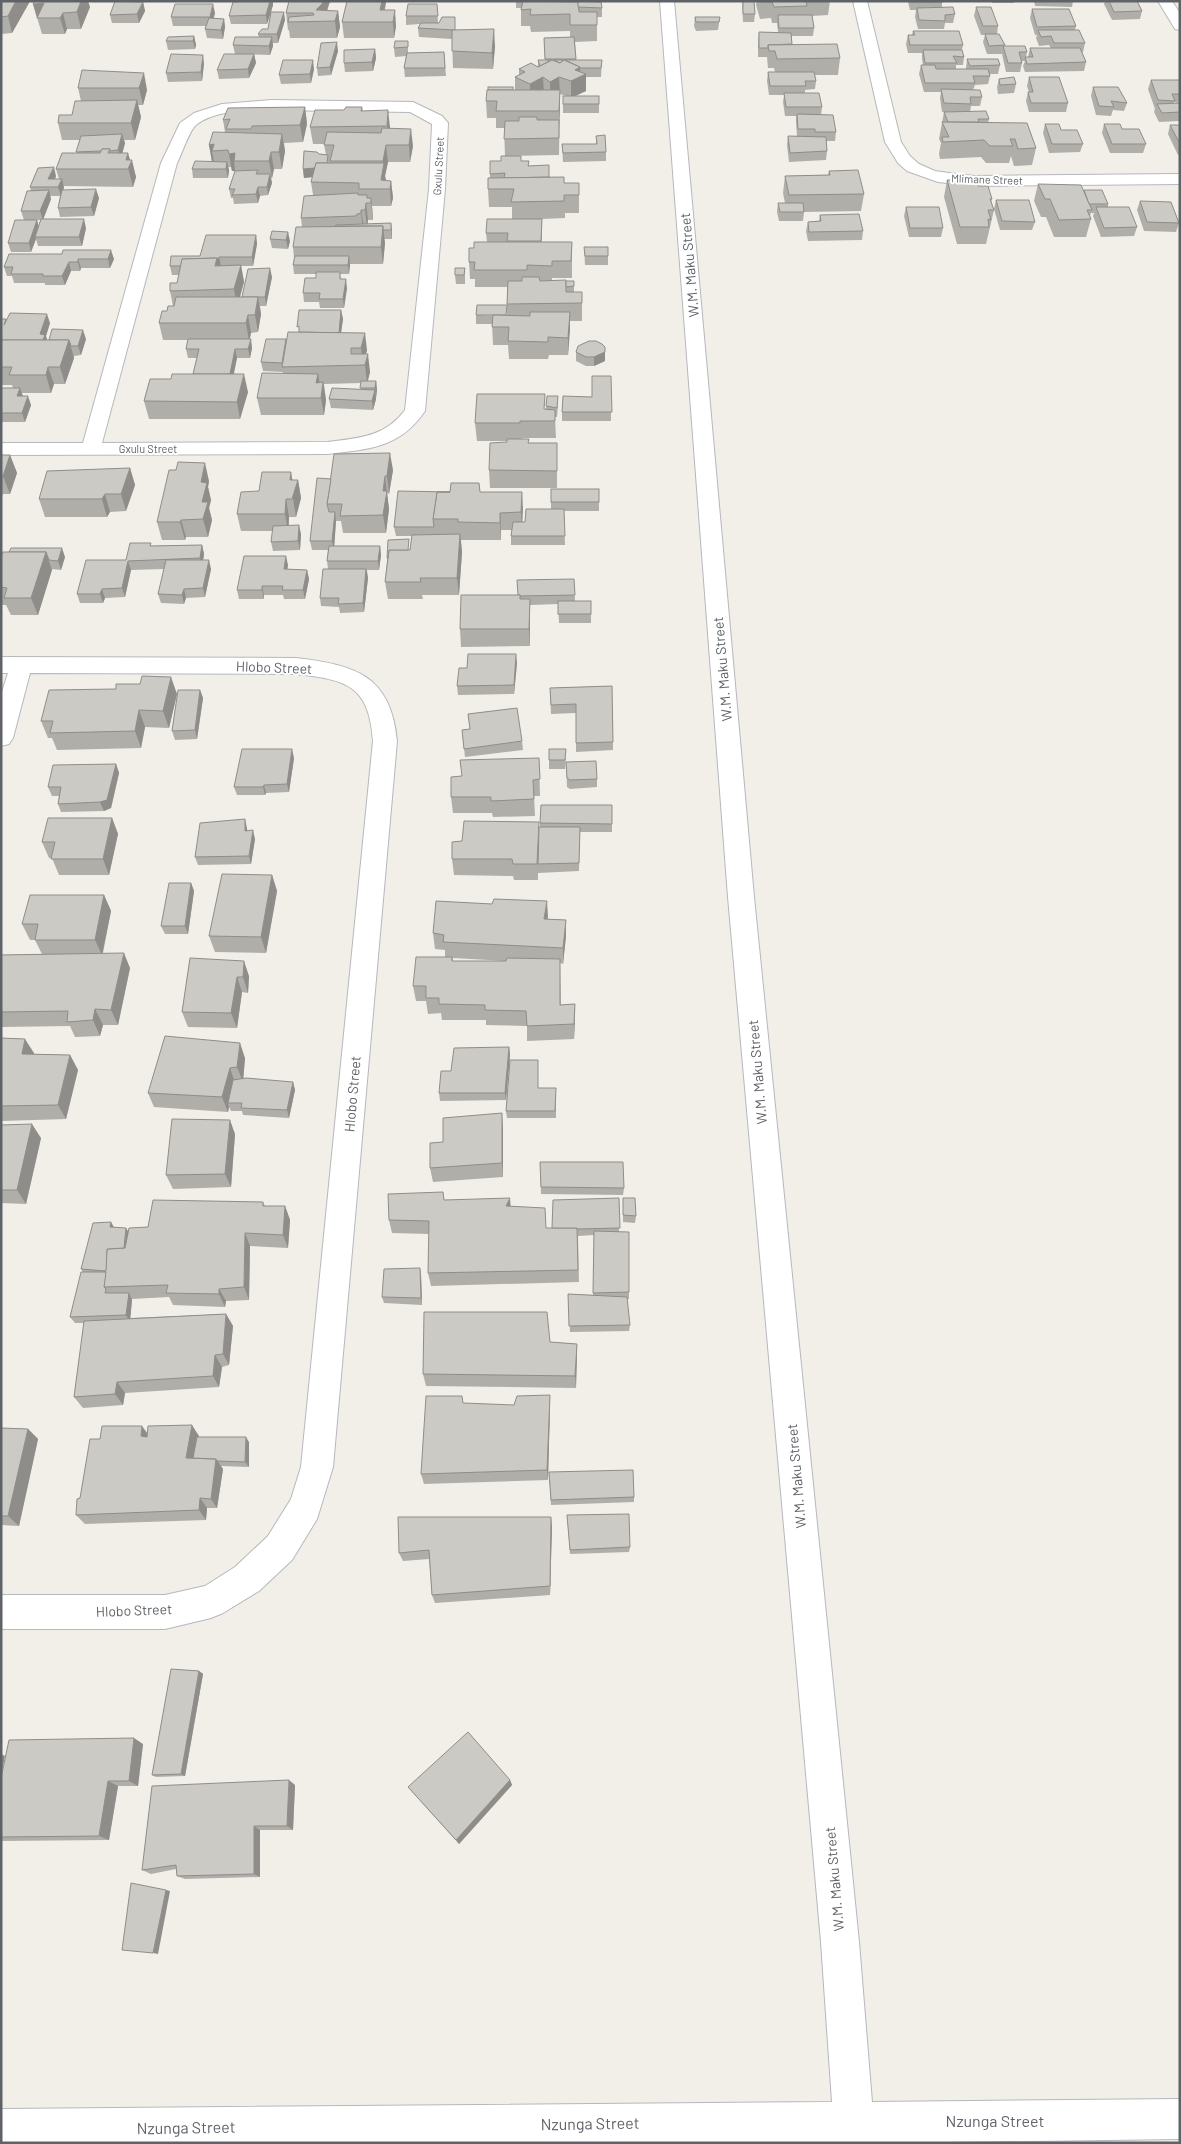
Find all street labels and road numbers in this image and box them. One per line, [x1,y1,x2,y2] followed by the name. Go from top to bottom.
[430,136,446,196] street label: Gxulu Street
[951,171,1023,187] street label: Mlimane Street
[676,212,702,318] street label: W.M. Maku Street
[119,442,177,455] street label: Gxulu Street
[709,616,735,722] street label: W.M. Maku Street
[236,657,312,677] street label: Hlobo Street
[744,1019,770,1125] street label: W.M. Maku Street
[340,1055,364,1133] street label: Hlobo Street
[783,1423,809,1529] street label: W.M. Maku Street
[96,1600,172,1620] street label: Hlobo Street
[821,1826,847,1932] street label: W.M. Maku Street
[946,2111,1044,2130] street label: Nzunga Street
[540,2113,640,2133] street label: Nzunga Street
[136,2117,236,2137] street label: Nzunga Street

